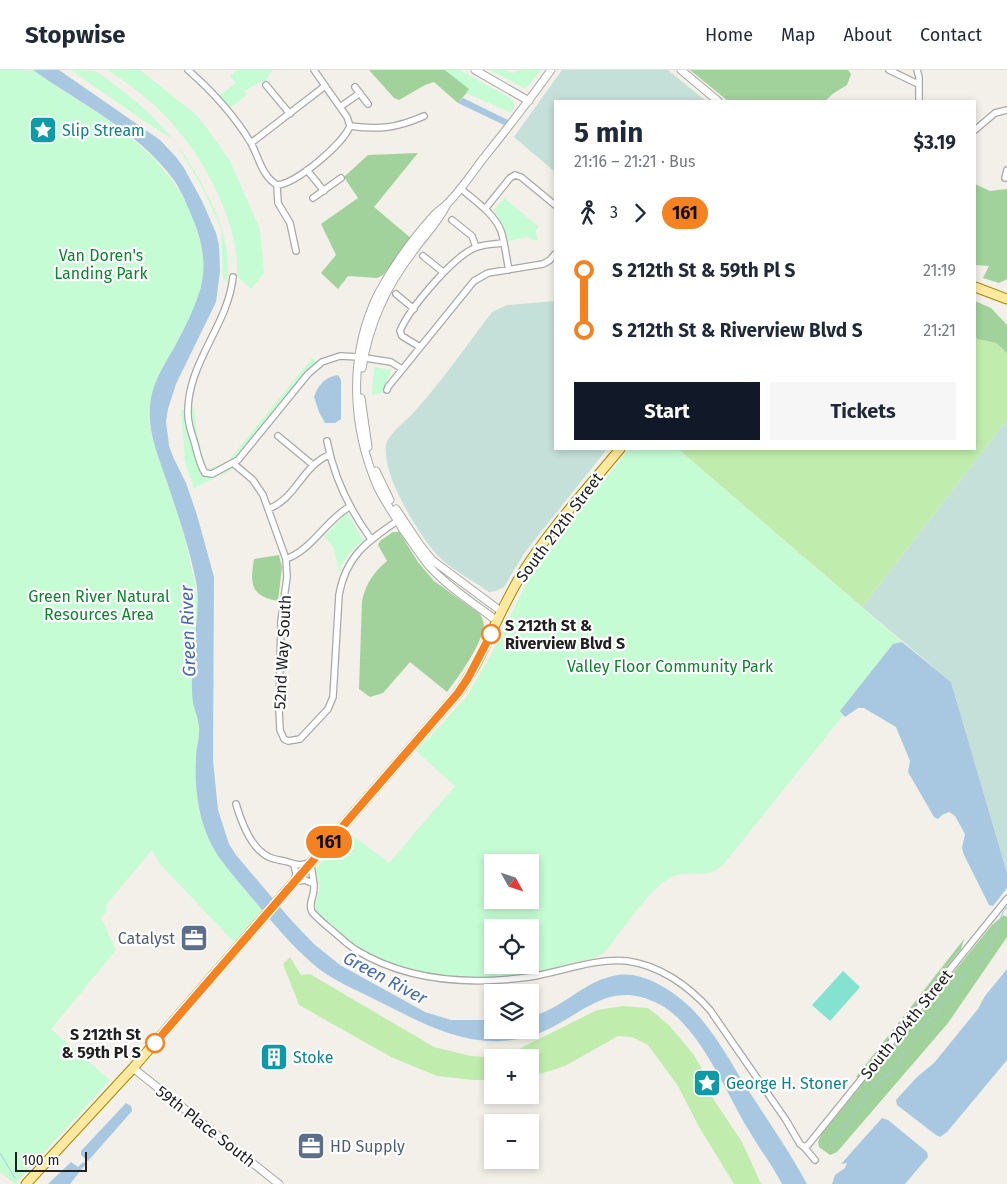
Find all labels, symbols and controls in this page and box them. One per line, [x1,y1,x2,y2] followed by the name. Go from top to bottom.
[25,21,126,49] text: Stopwise
[705,24,753,46] text: Home
[781,24,815,46] text: Map
[843,24,892,46] text: About
[920,24,982,46] text: Contact
[28,115,58,145] place icon: Slip Stream
[574,116,643,149] text: 5 min
[62,121,145,140] place label: Slip Stream
[914,131,956,154] text: $3.19
[574,152,695,171] text: 21:16 – 21:21 · Bus
[574,199,602,227] icon: walk
[626,199,654,227] icon: forward
[672,202,698,224] text: 161
[610,203,618,222] text: 3
[54,246,148,283] park label: Van Doren's Landing Park
[612,259,795,282] text: S 212th St & 59th Pl S
[923,261,956,280] text: 21:19
[612,319,863,342] text: S 212th St & Riverview Blvd S
[923,321,956,340] text: 21:21
[574,382,760,440] button: Start
[770,382,956,440] button: Tickets
[512,469,607,586] street label: South 212th Street
[175,584,201,677] water label: Green River
[28,587,170,624] park label: Green River Natural Resources Area
[270,594,295,710] street label: 52nd Way South
[505,616,625,653] place label: S 212th St & Riverview Blvd S
[481,624,501,644] marker: S 212th St & Riverview Blvd S
[567,657,774,676] park label: Valley Floor Community Park
[300,826,358,858] line badge: 161
[316,831,342,853] text: 161
[484,854,539,909] north arrow
[484,854,539,1169] map controls
[484,919,539,974] button: locate
[179,923,209,953] office icon: Catalyst
[118,929,175,948] place label: Catalyst
[339,947,432,1010] water label: Green River
[857,966,956,1083] street label: South 204th Street
[484,984,539,1039] button: layers
[61,1025,142,1062] place label: S 212th St & 59th Pl S
[145,1033,165,1053] marker: S 212th St & 59th Pl S
[259,1042,289,1072] building icon: Stoke
[293,1048,333,1067] place label: Stoke
[484,1049,539,1104] button: +
[692,1068,722,1098] place icon: George H. Stoner
[726,1074,849,1093] place label: George H. Stoner
[152,1082,259,1171] street label: 59th Place South
[484,1114,539,1169] button: −
[296,1131,326,1161] office icon: HD Supply
[330,1137,405,1156] place label: HD Supply
[15,1149,88,1172] scale bar
[22,1152,59,1169] text: 100 m

